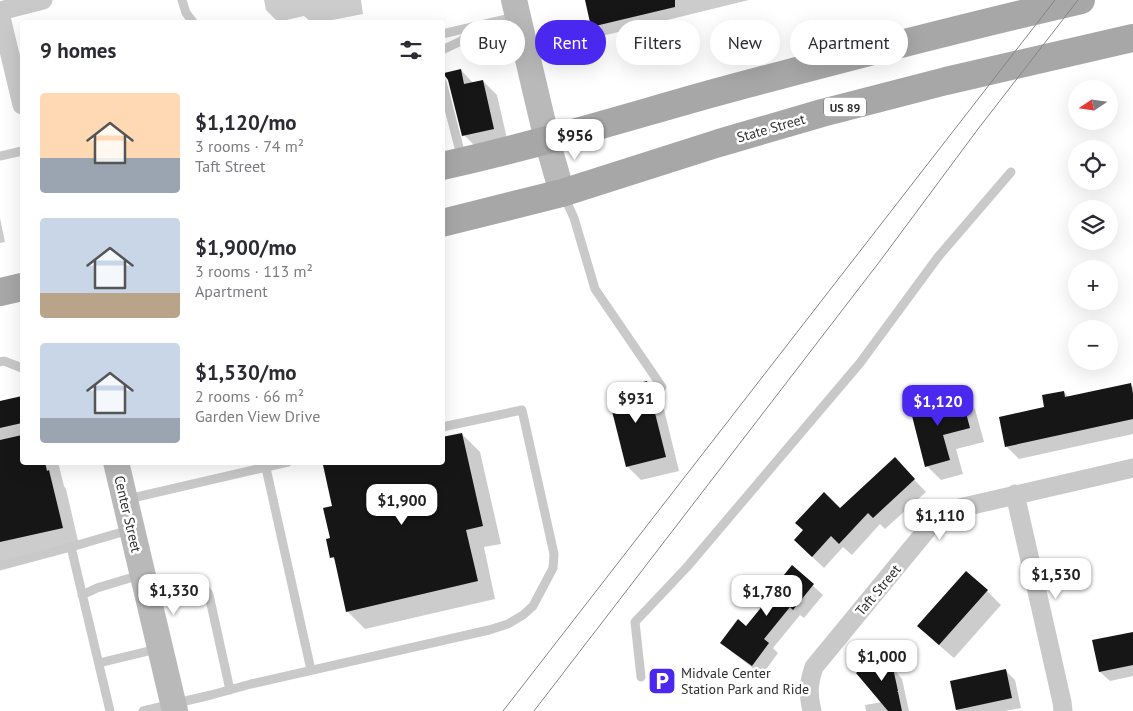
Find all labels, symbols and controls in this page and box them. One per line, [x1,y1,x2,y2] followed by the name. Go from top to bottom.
[460,20,525,65] chip: Buy
[535,20,606,65] chip: Rent
[616,20,700,65] chip: Filters
[710,20,780,65] chip: New
[790,20,908,65] chip: Apartment
[397,36,425,64] icon: filters
[40,37,116,64] text: 9 homes
[1068,80,1118,130] north arrow
[1068,80,1118,370] map controls
[824,98,866,116] road number: US 89
[195,109,297,136] text: $1,120/mo
[735,110,808,146] street label: State Street
[80,113,140,173] icon: home
[545,119,605,161] pin: $956
[557,125,593,145] text: $956
[195,136,304,156] text: 3 rooms · 74 m²
[1068,140,1118,190] button: locate
[195,156,266,176] text: Taft Street
[1068,200,1118,250] button: layers
[195,234,297,261] text: $1,900/mo
[80,238,140,298] icon: home
[1068,260,1118,310] button: +
[195,261,313,281] text: 3 rooms · 113 m²
[195,281,268,301] text: Apartment
[1068,320,1118,370] button: −
[195,359,297,386] text: $1,530/mo
[80,363,140,423] icon: home
[606,382,666,424] pin: $931
[897,384,979,427] pin: $1,120
[195,386,304,406] text: 2 rooms · 66 m²
[618,388,654,408] text: $931
[913,391,963,411] text: $1,120
[195,406,320,426] text: Garden View Drive
[110,474,146,554] street label: Center Street
[361,484,443,526] pin: $1,900
[377,490,427,510] text: $1,900
[899,498,981,541] pin: $1,110
[915,505,965,525] text: $1,110
[1015,558,1097,600] pin: $1,530
[851,560,905,619] street label: Taft Street
[1031,564,1081,584] text: $1,530
[133,574,215,616] pin: $1,330
[726,574,808,617] pin: $1,780
[149,580,199,600] text: $1,330
[742,581,792,601] text: $1,780
[841,640,923,682] pin: $1,000
[857,646,907,666] text: $1,000
[681,664,809,698] place label: Midvale Center Station Park and Ride
[647,666,677,696] parking icon: Midvale Center Station Park and Ride

